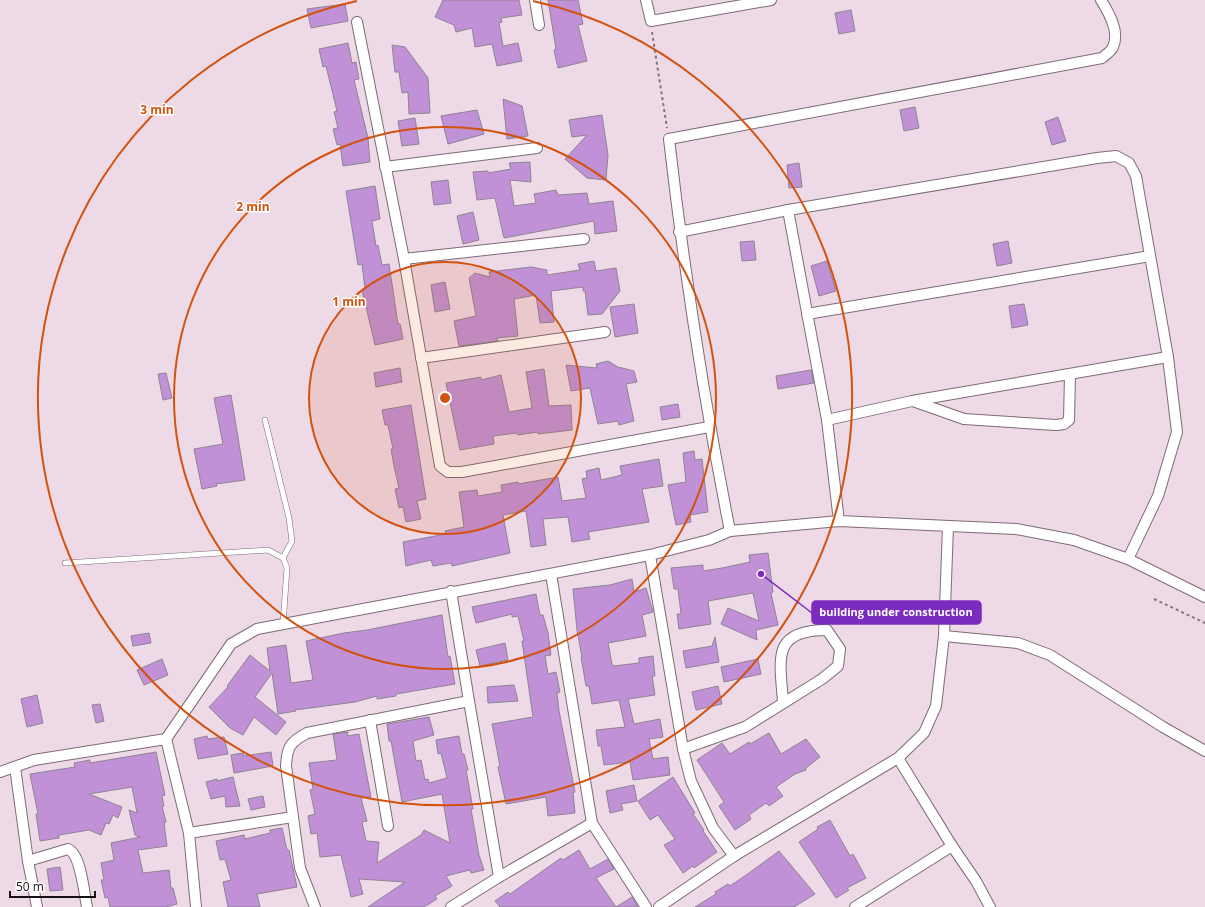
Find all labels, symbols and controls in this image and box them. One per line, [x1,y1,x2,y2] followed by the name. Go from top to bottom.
[140,101,174,118] text: 3 min
[236,198,270,215] text: 2 min
[332,293,366,310] text: 1 min
[438,391,452,405] centre of rings
[812,601,981,624] callout: building under construction
[819,604,973,619] text: building under construction
[10,873,95,899] scale bar
[16,878,44,895] text: 50 m

